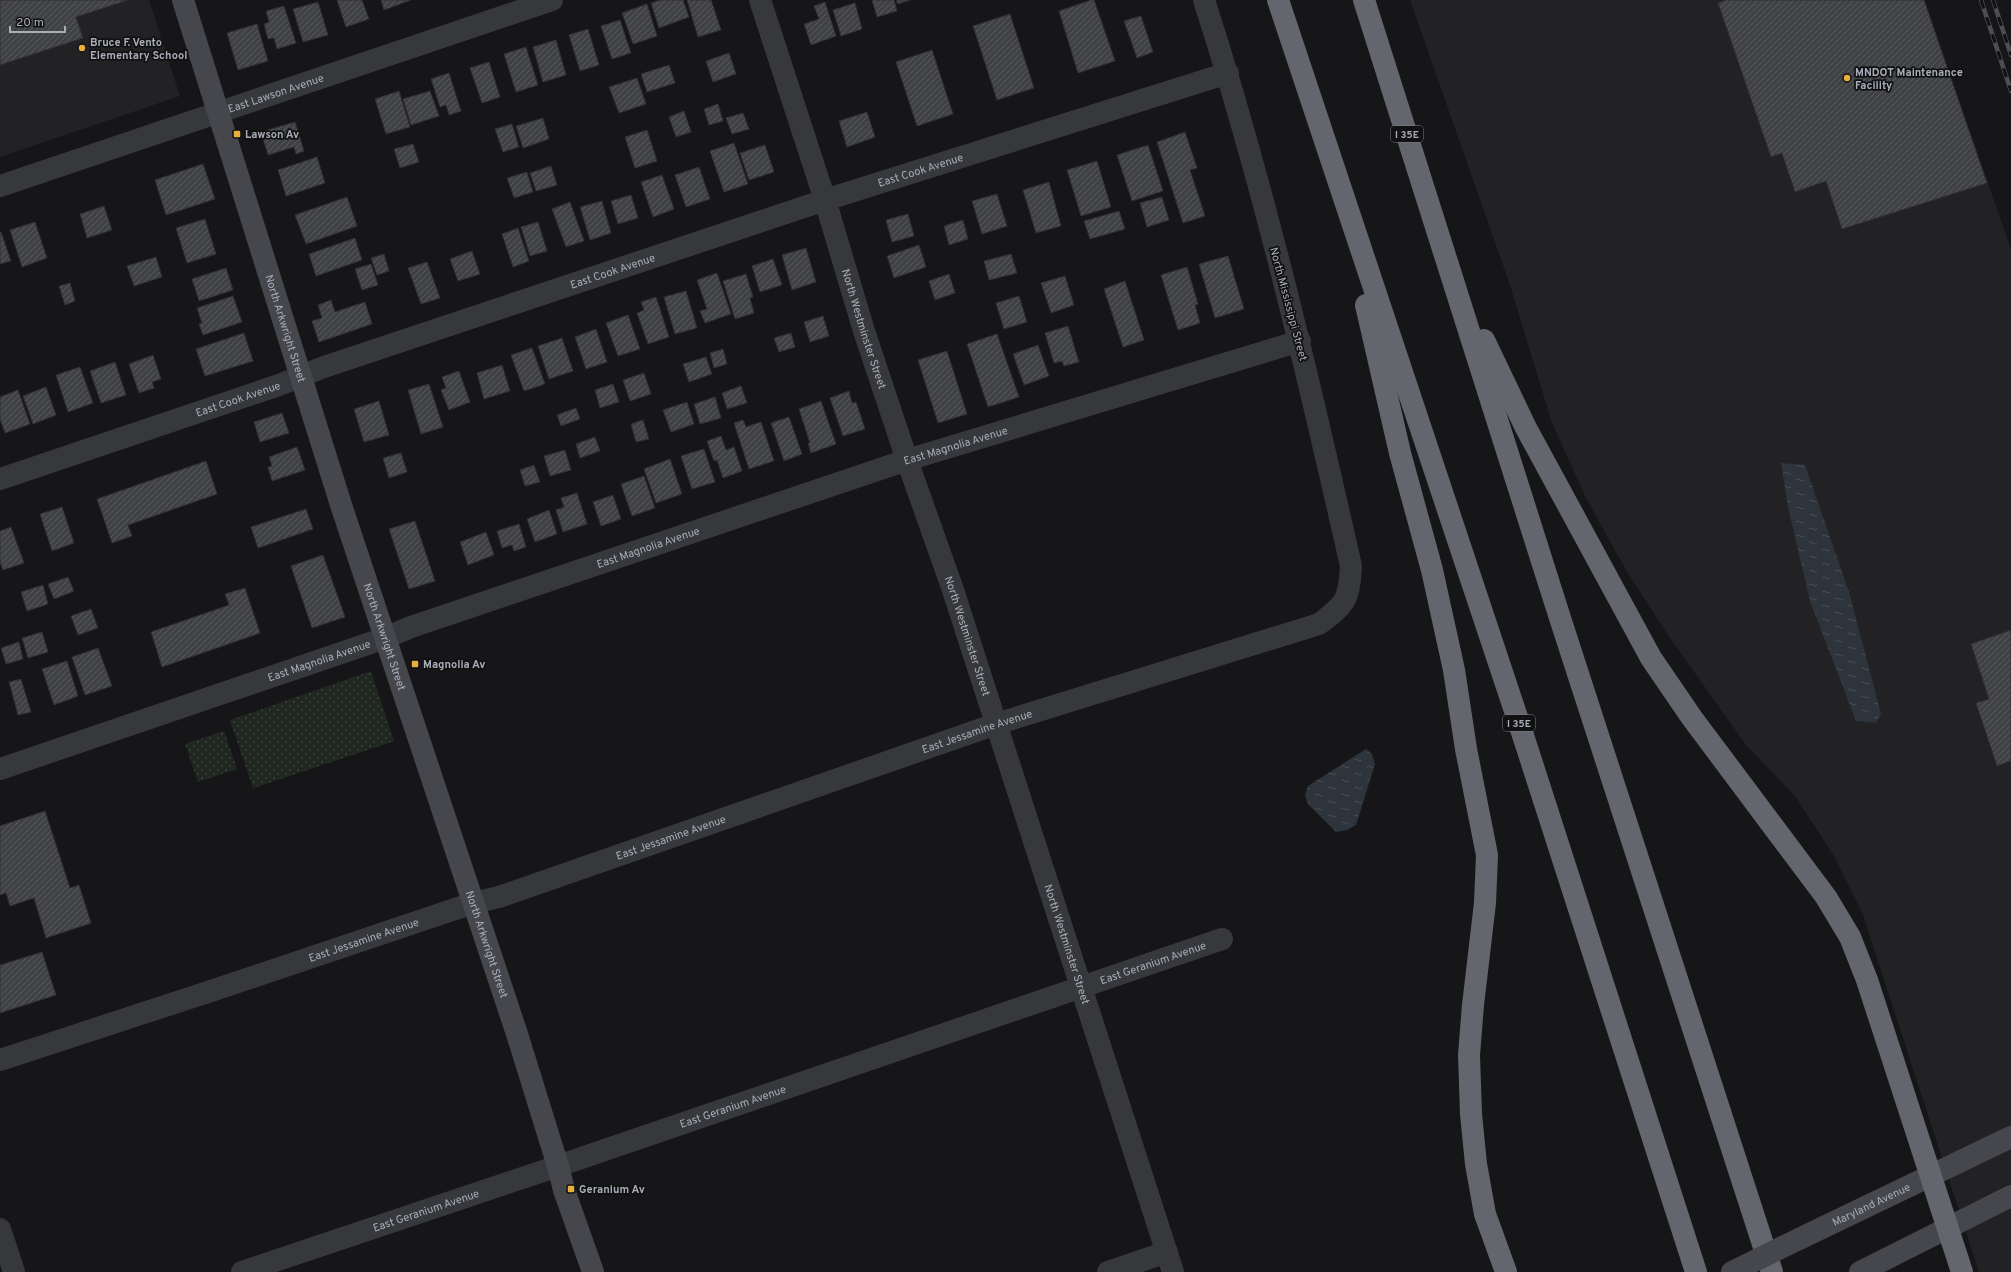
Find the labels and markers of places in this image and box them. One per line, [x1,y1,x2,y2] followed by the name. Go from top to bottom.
[90,36,187,63] place label: Bruce F. Vento Elementary School
[77,43,87,53] marker: Bruce F. Vento Elementary School
[1855,66,1963,93] place label: MNDOT Maintenance Facility
[1842,73,1852,83] marker: MNDOT Maintenance Facility
[245,128,299,142] place label: Lawson Av
[232,129,242,139] marker: Lawson Av
[423,658,485,672] place label: Magnolia Av
[410,659,420,669] marker: Magnolia Av
[579,1183,645,1197] place label: Geranium Av
[566,1184,576,1194] marker: Geranium Av

